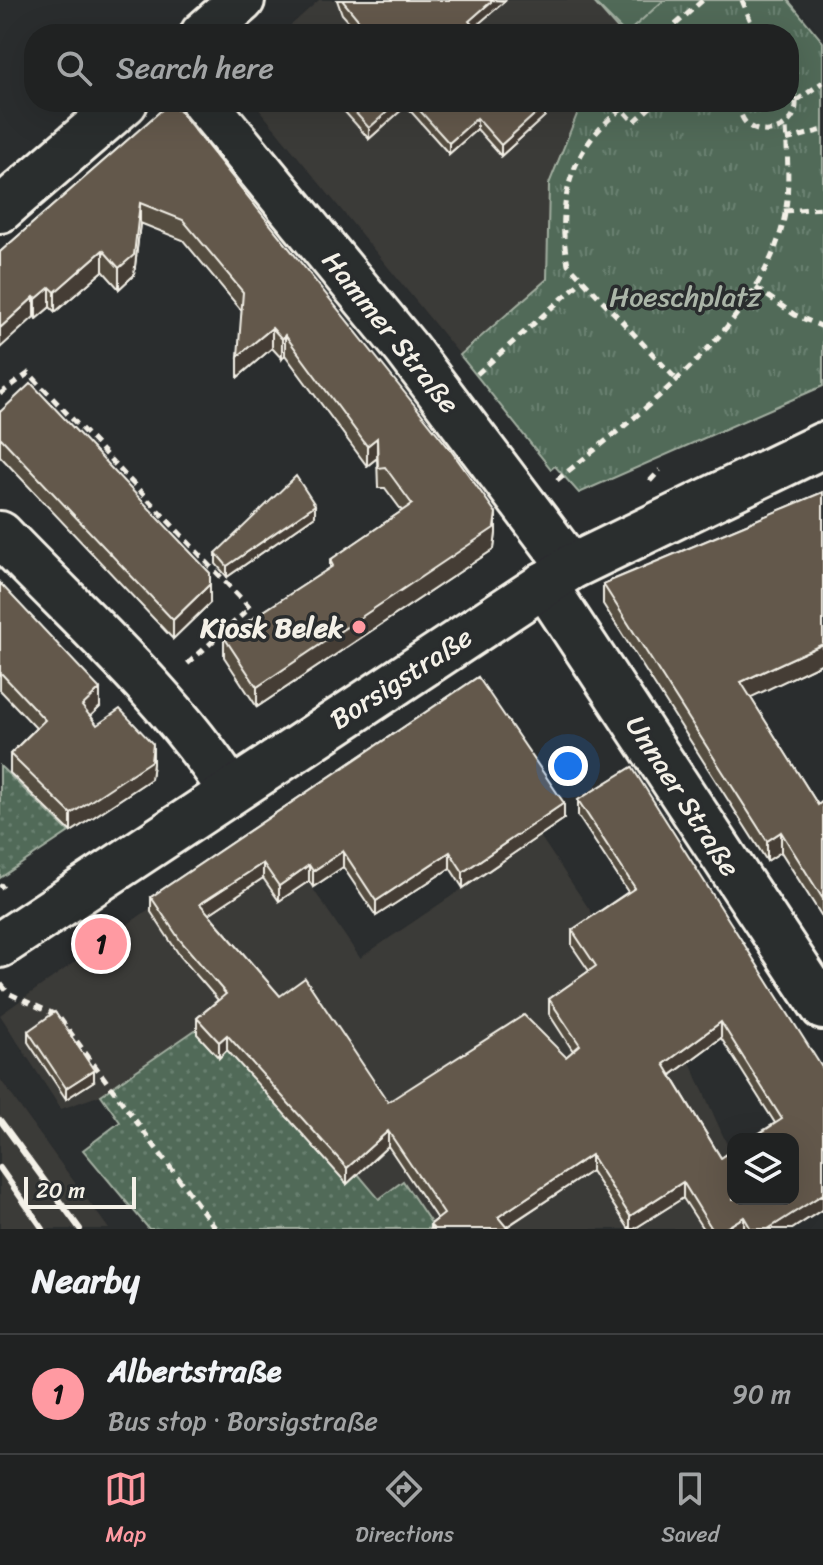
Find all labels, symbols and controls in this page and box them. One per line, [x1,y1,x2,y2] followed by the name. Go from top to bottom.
[24,24,799,112] search box
[116,41,274,95] text: Search here
[52,46,96,90] icon: search
[309,239,473,425] street label: Hammer Straße
[609,272,761,321] park label: Hoeschplatz
[199,603,344,652] place label: Kiosk Belek
[320,613,482,743] street label: Borsigstraße
[350,618,368,636] marker: Kiosk Belek
[612,705,754,887] street label: Unnaer Straße
[548,746,588,786] your location
[75,914,127,974] pin: 1
[727,1133,799,1205] map controls
[727,1133,799,1205] button: layers
[36,1171,85,1210] text: 20 m
[24,1173,136,1209] scale bar
[32,1251,140,1311] text: Nearby
[108,1344,282,1398] text: Albertstraße
[52,1371,64,1417] text: 1
[732,1371,791,1417] text: 90 m
[108,1398,378,1444] text: Bus stop · Borsigstraße
[104,1467,148,1554] tab: Map
[355,1467,454,1554] tab: Directions
[661,1467,719,1554] tab: Saved

